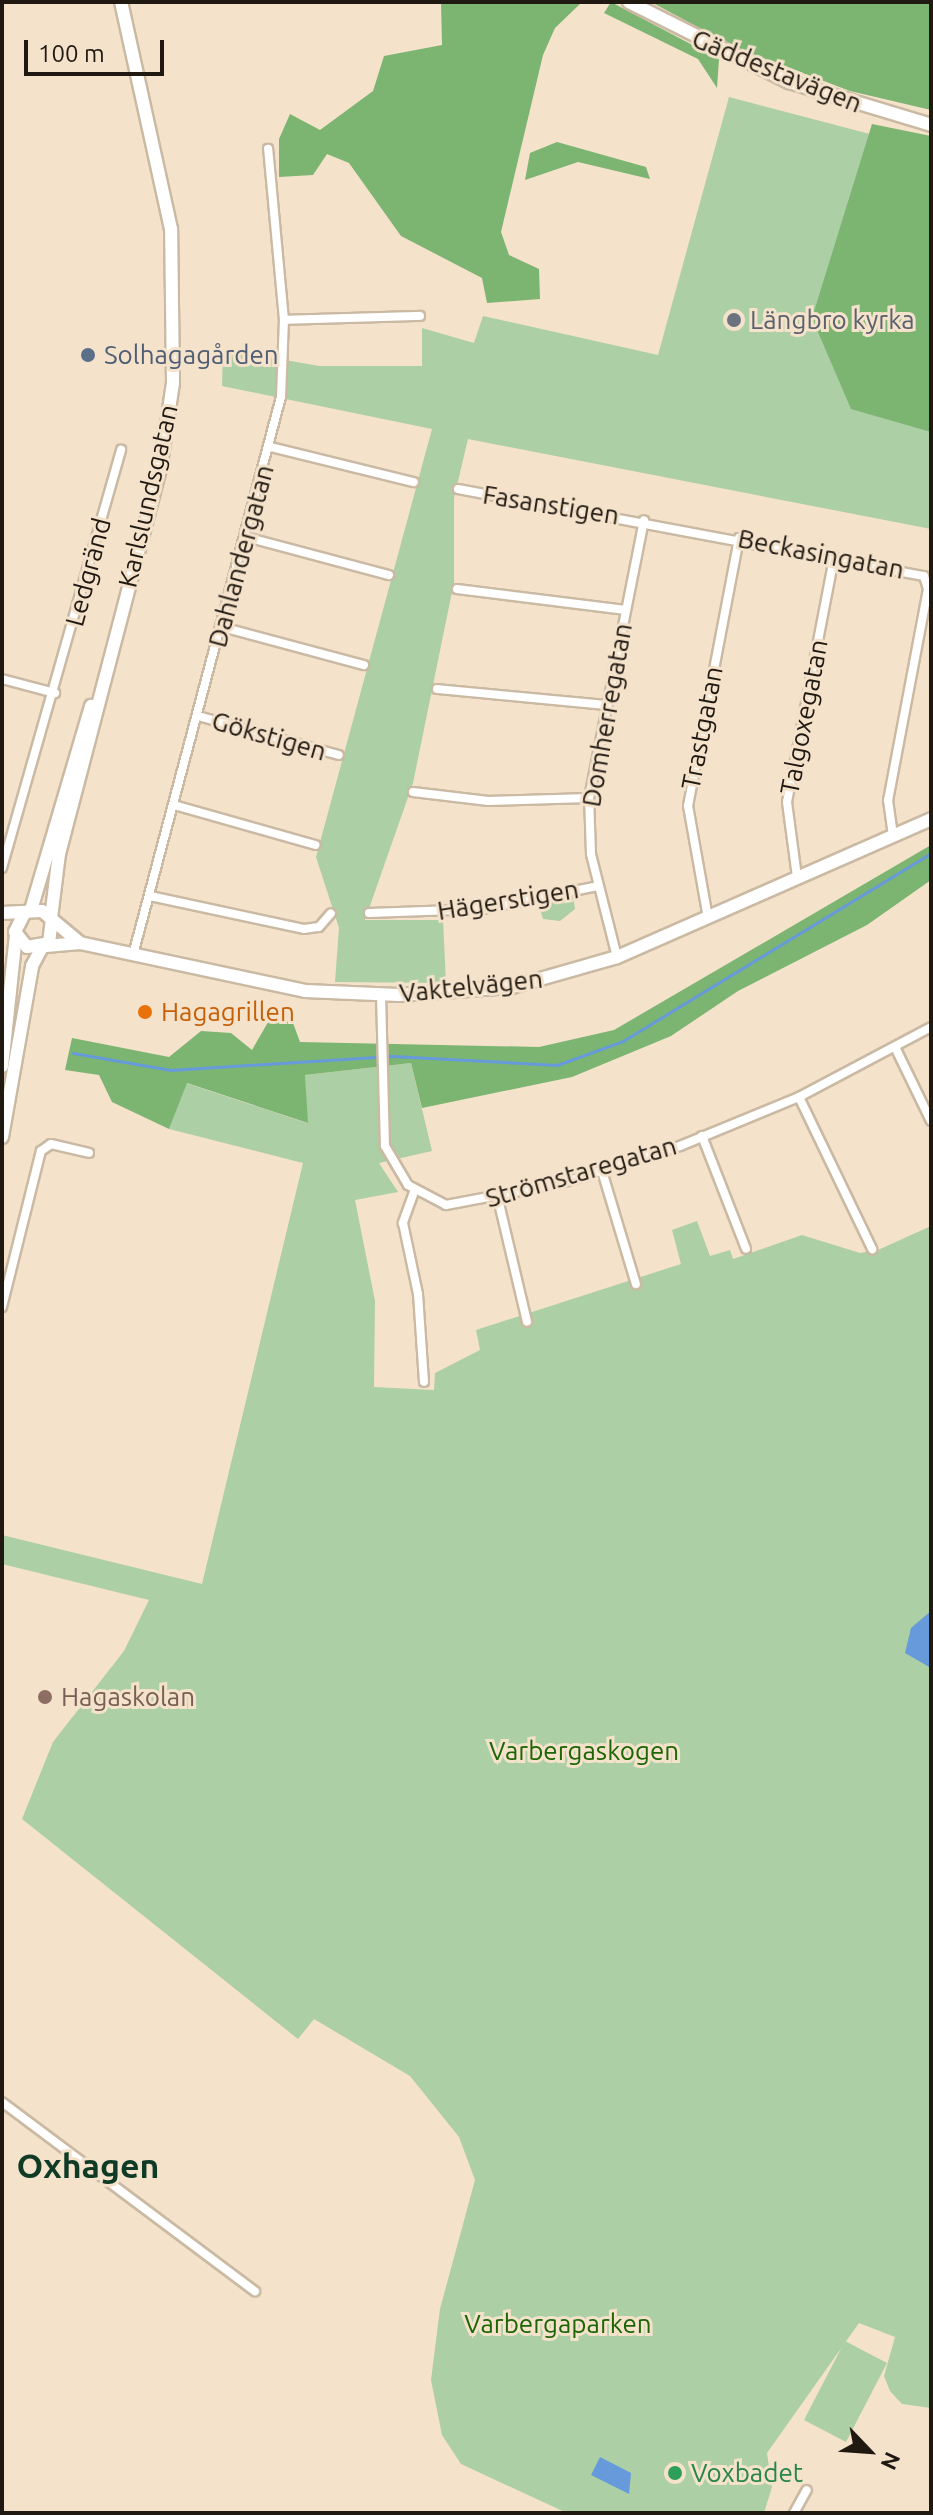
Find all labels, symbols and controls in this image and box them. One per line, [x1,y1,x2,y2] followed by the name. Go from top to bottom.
[688,23,866,119] street label: Gäddestavägen
[28,24,168,74] scale bar
[38,40,105,67] text: 100 m
[750,304,915,336] place label: Längbro kyrka
[725,311,743,329] marker: Längbro kyrka
[104,339,279,371] place label: Solhagagården
[79,346,97,364] marker: Solhagagården
[112,401,184,591] street label: Karlslundsgatan
[202,461,280,651] street label: Dahlandergatan
[481,479,621,531] street label: Fasanstigen
[59,514,117,630] street label: Ledgränd
[735,523,907,585] street label: Beckasingatan
[575,621,639,809] street label: Domherregatan
[774,637,834,797] street label: Talgoxegatan
[675,664,729,792] street label: Trastgatan
[208,705,330,767] street label: Gökstigen
[435,873,581,927] street label: Hägerstigen
[398,963,544,1009] street label: Vaktelvägen
[161,996,295,1028] place label: Hagagrillen
[136,1003,154,1021] marker: Hagagrillen
[482,1130,680,1214] street label: Strömstaregatan
[61,1681,195,1713] place label: Hagaskolan
[36,1688,54,1706] marker: Hagaskolan
[489,1735,679,1767] park label: Varbergaskogen
[16,2146,160,2186] district label: Oxhagen
[464,2308,652,2340] park label: Varbergaparken
[829,2411,909,2491] north arrow
[876,2449,906,2474] text: N
[691,2457,803,2489] place label: Voxbadet
[666,2464,684,2482] marker: Voxbadet

